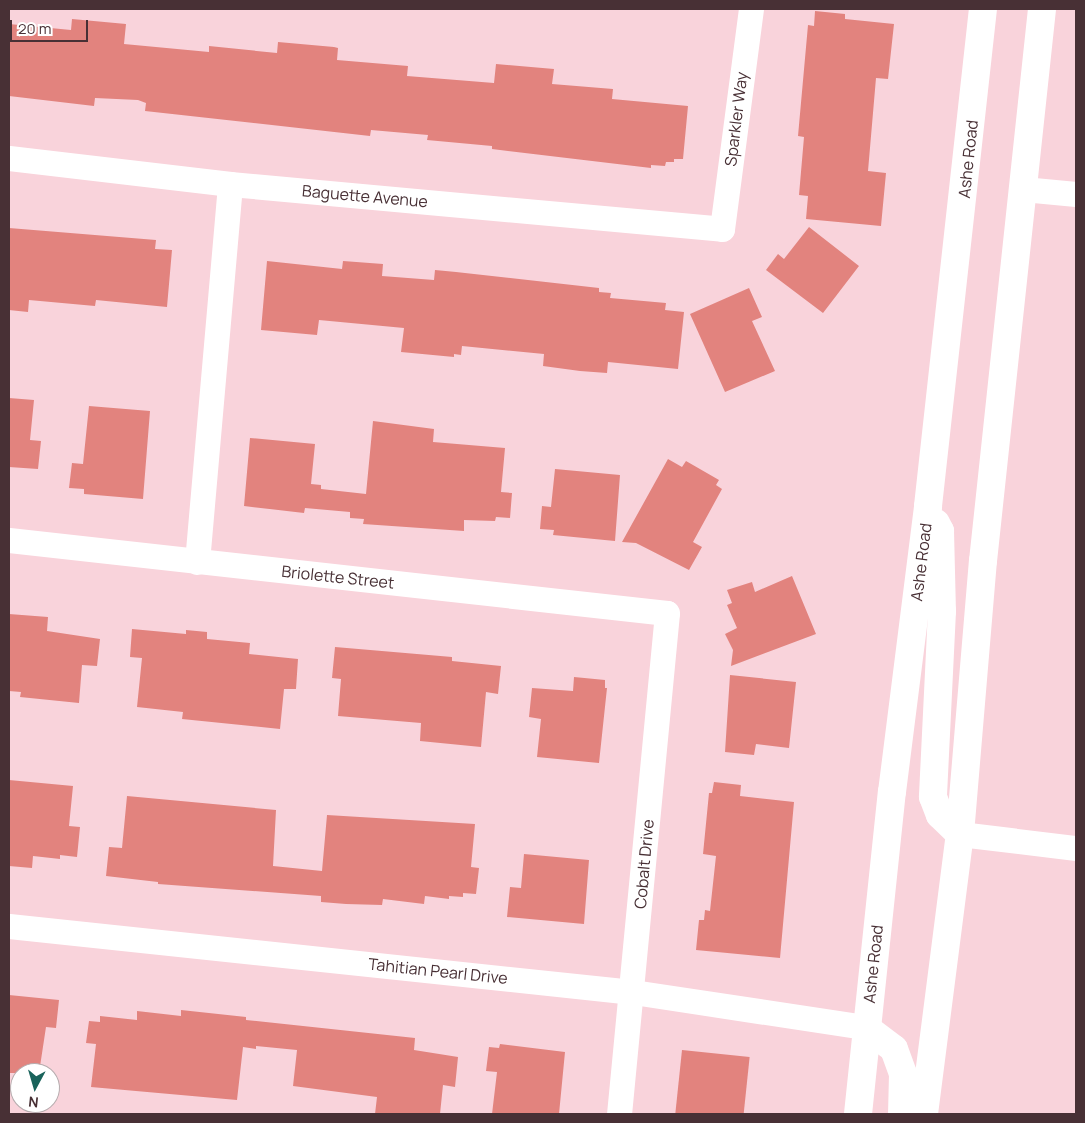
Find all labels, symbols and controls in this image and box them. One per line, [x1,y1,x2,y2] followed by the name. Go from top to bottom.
[12,10,90,42] scale bar
[18,18,51,39] text: 20 m
[721,71,751,167] street label: Sparkler Way
[954,119,982,199] street label: Ashe Road
[301,181,429,211] street label: Baguette Avenue
[907,522,935,602] street label: Ashe Road
[281,562,395,592] street label: Briolette Street
[631,818,657,910] street label: Cobalt Drive
[859,924,887,1004] street label: Ashe Road
[367,954,509,988] street label: Tahitian Pearl Drive
[10,1063,60,1113] north arrow
[27,1092,39,1112] text: N

